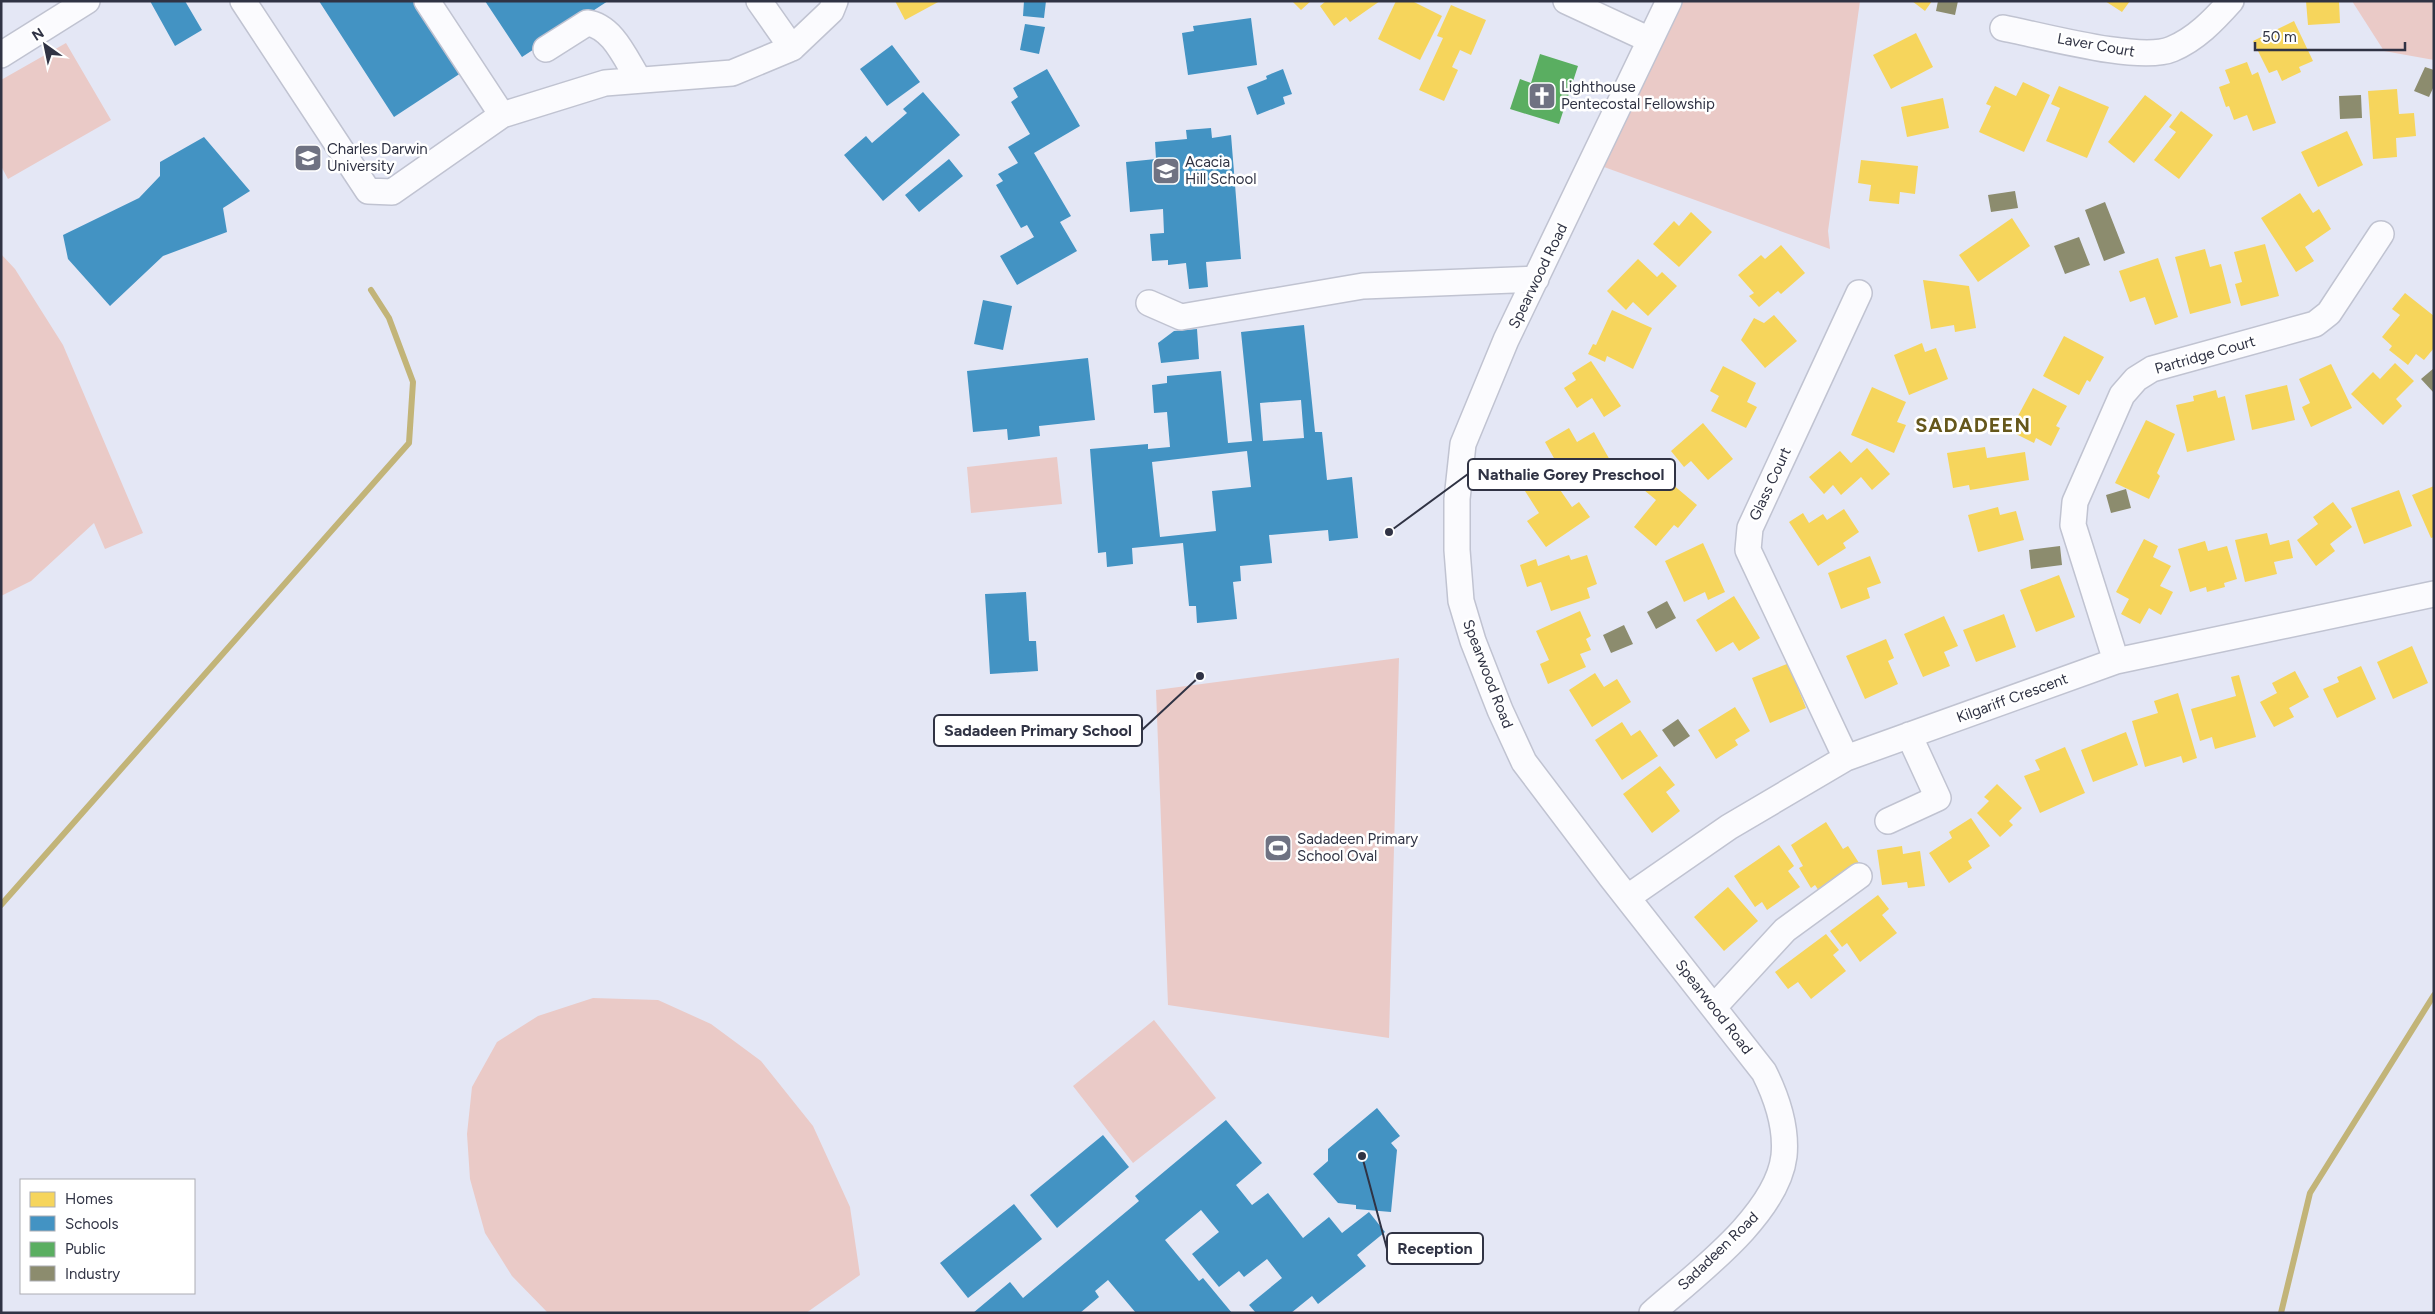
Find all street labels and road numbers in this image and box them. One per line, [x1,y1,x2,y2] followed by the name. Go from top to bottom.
[2056,29,2137,61] street label: Laver Court
[1505,220,1571,332] street label: Spearwood Road
[2153,332,2258,378] street label: Partridge Court
[1745,444,1795,523] street label: Glass Court
[1459,617,1517,731] street label: Spearwood Road
[1954,669,2070,726] street label: Kilgariff Crescent
[1672,956,1756,1058] street label: Spearwood Road
[1674,1208,1762,1294] street label: Sadadeen Road

